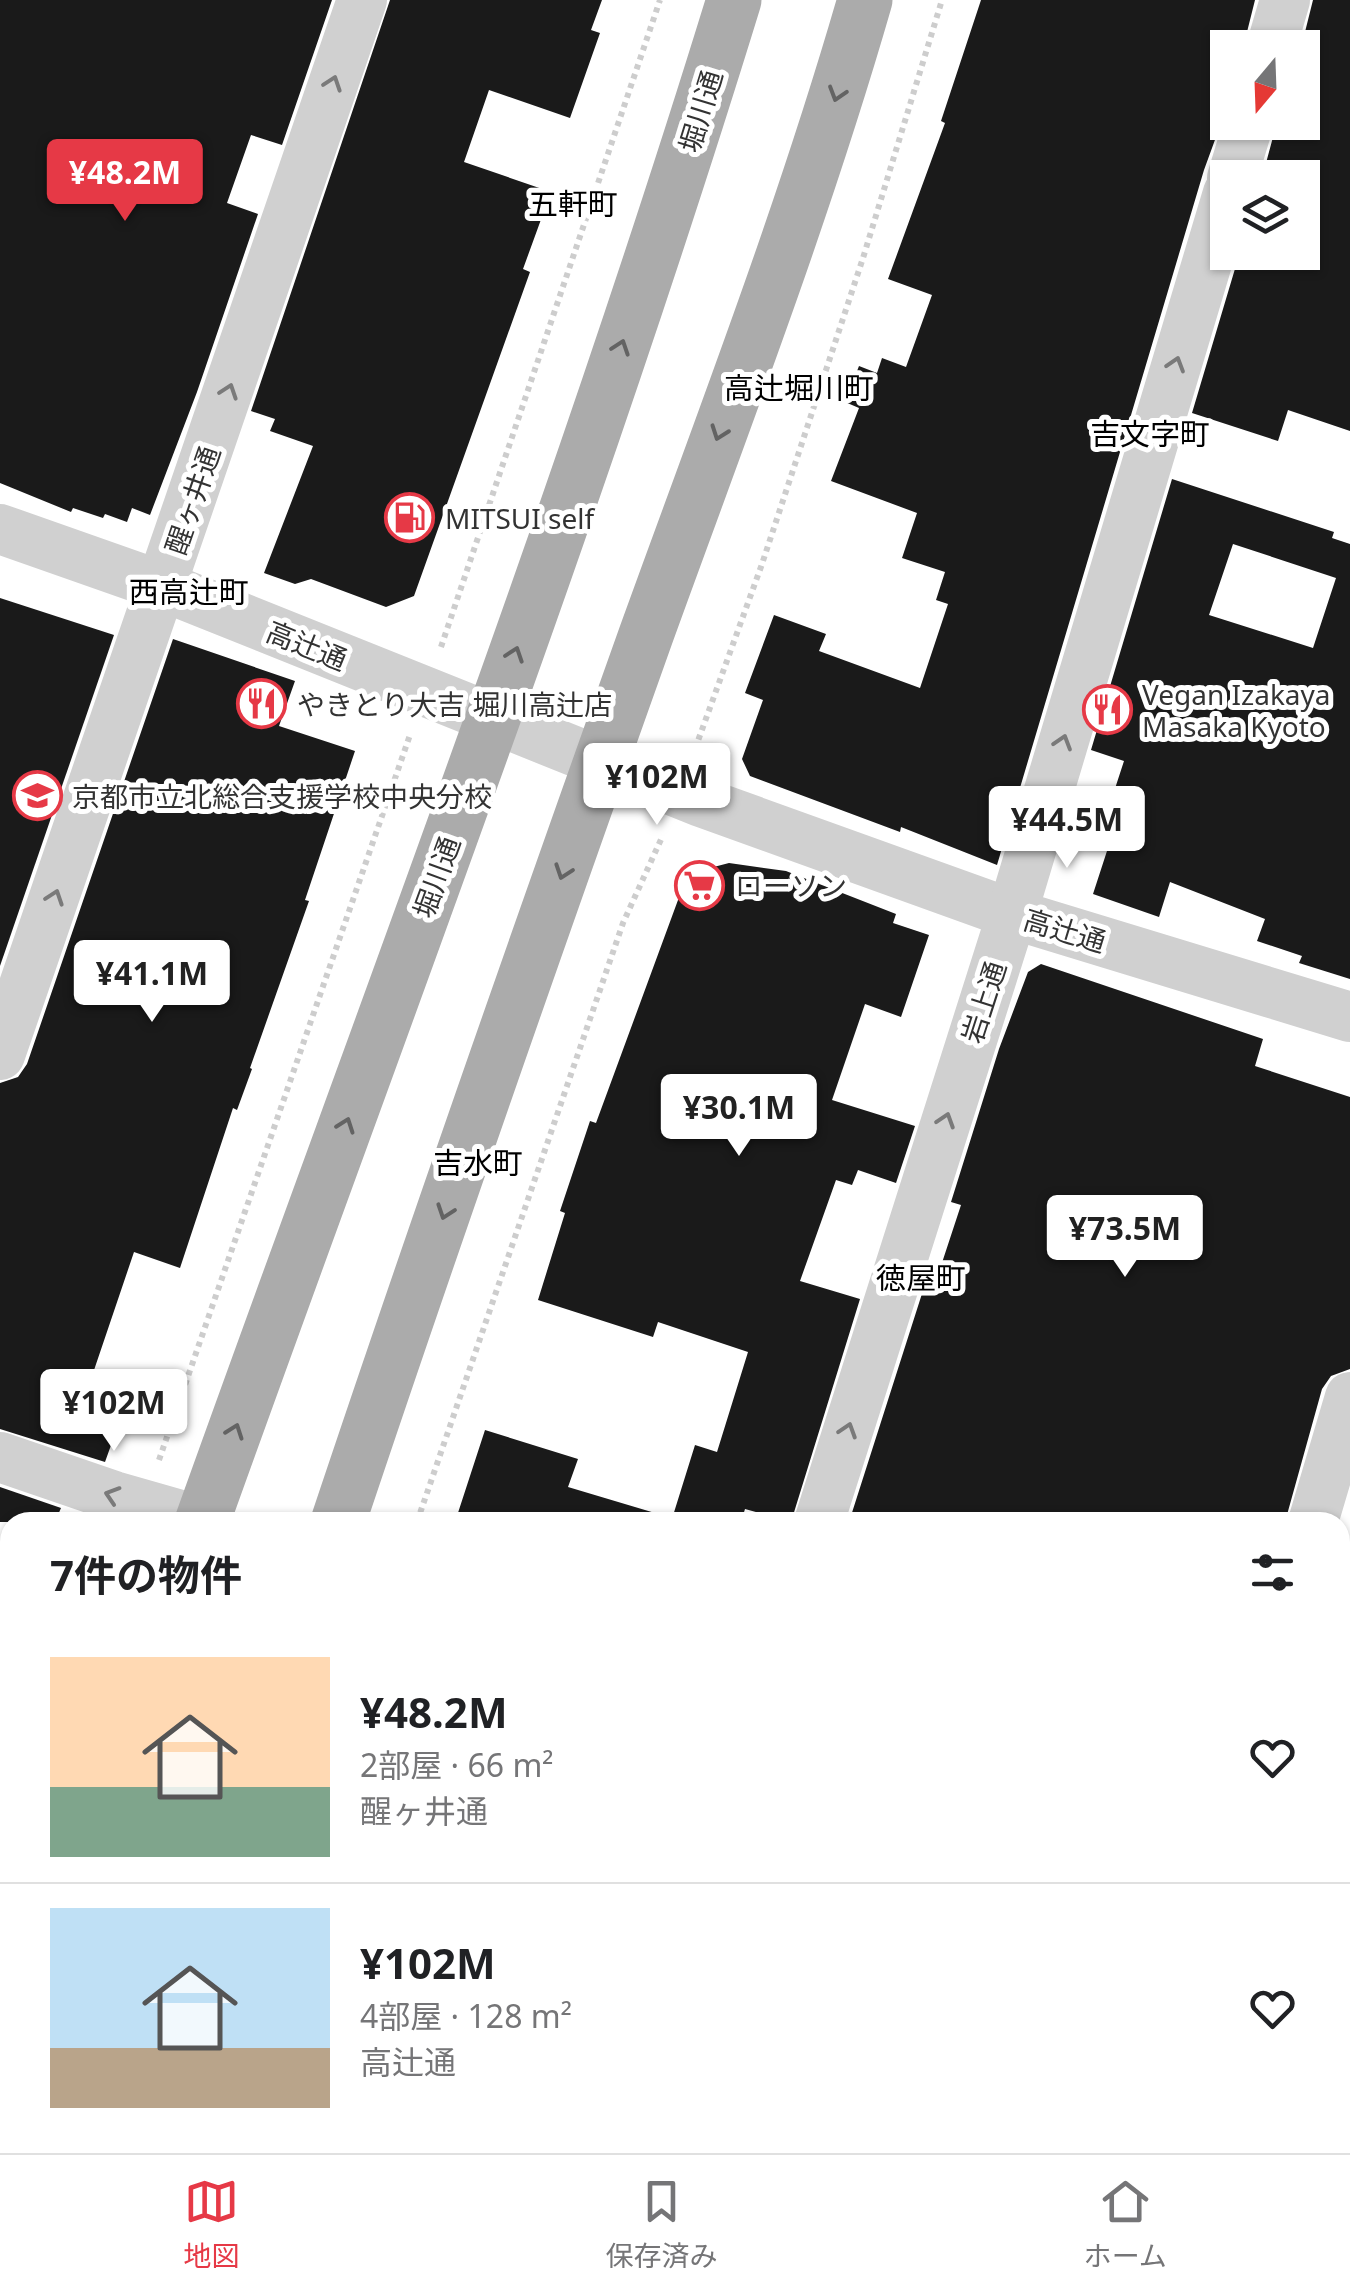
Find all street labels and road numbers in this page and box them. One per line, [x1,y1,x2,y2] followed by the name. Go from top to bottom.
[670,65,730,157] street label: 堀川通
[156,441,228,559] street label: 醒ヶ井通
[261,612,353,678] street label: 高辻通
[404,831,468,923] street label: 堀川通
[1019,900,1111,960] street label: 高辻通
[952,956,1014,1048] street label: 岩上通

